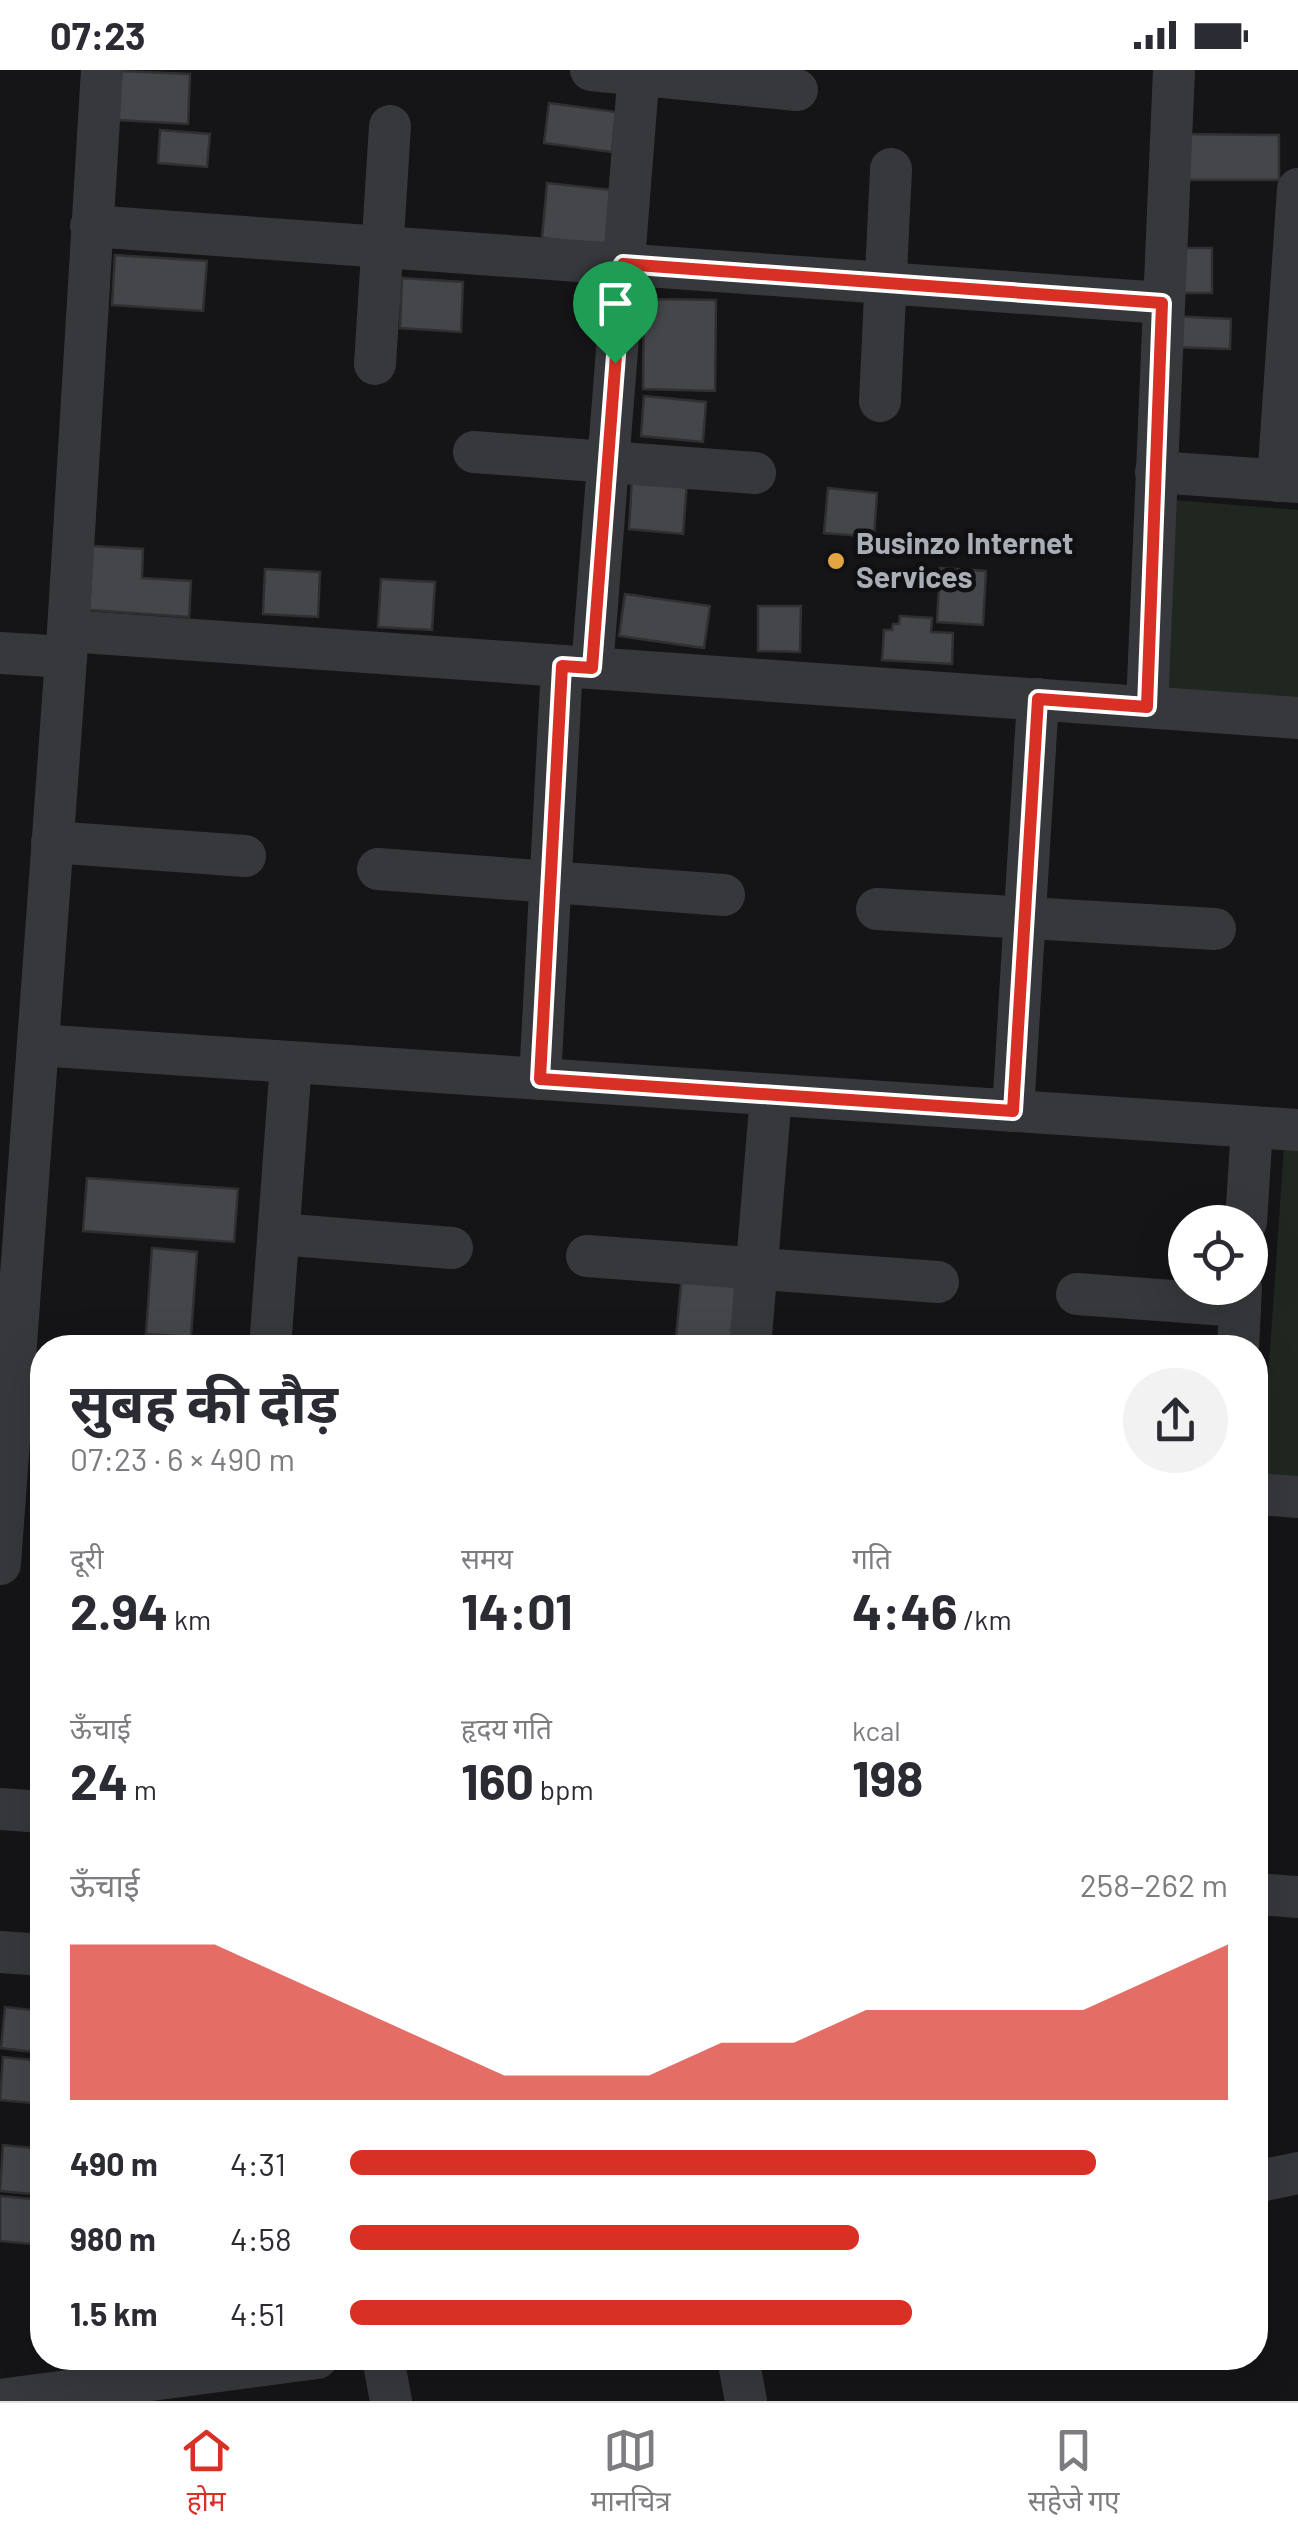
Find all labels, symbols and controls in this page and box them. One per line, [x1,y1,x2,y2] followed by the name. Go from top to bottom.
[50,12,146,58] text: 07:23
[573,261,658,364] pin
[588,276,643,331] icon: arrive
[856,524,1074,594] place label: Businzo Internet Services
[825,550,847,572] marker: Businzo Internet Services
[1168,1205,1268,1305] map controls
[1168,1205,1268,1305] button: locate
[70,1368,338,1434] text: सुबह की दौड़
[1123,1368,1228,1473] button: share
[70,1439,295,1477] text: 07:23 · 6 × 490 m
[70,1541,104,1575] text: दूरी
[461,1541,513,1575] text: समय
[852,1541,891,1575] text: गति
[70,1580,168,1640] text: 2.94
[461,1580,573,1640] text: 14:01
[852,1580,958,1640] text: 4:46
[168,1602,211,1636] text: km
[958,1602,1012,1636] text: /km
[70,1711,131,1745] text: ऊँचाई
[461,1711,552,1745] text: हृदय गति
[852,1713,901,1747] text: kcal
[852,1747,923,1807] text: 198
[70,1750,128,1810] text: 24
[461,1750,534,1810] text: 160
[128,1772,157,1806] text: m
[534,1772,594,1806] text: bpm
[70,1865,139,1903] text: ऊँचाई
[1080,1865,1228,1903] text: 258–262 m
[70,2144,158,2182] text: 490 m
[230,2144,286,2182] text: 4:31
[70,2219,156,2257] text: 980 m
[230,2219,292,2257] text: 4:58
[70,2294,157,2332] text: 1.5 km
[230,2294,285,2332] text: 4:51
[179,2423,234,2522] tab: होम
[591,2423,671,2522] tab: मानचित्र
[1028,2423,1119,2522] tab: सहेजे गए

